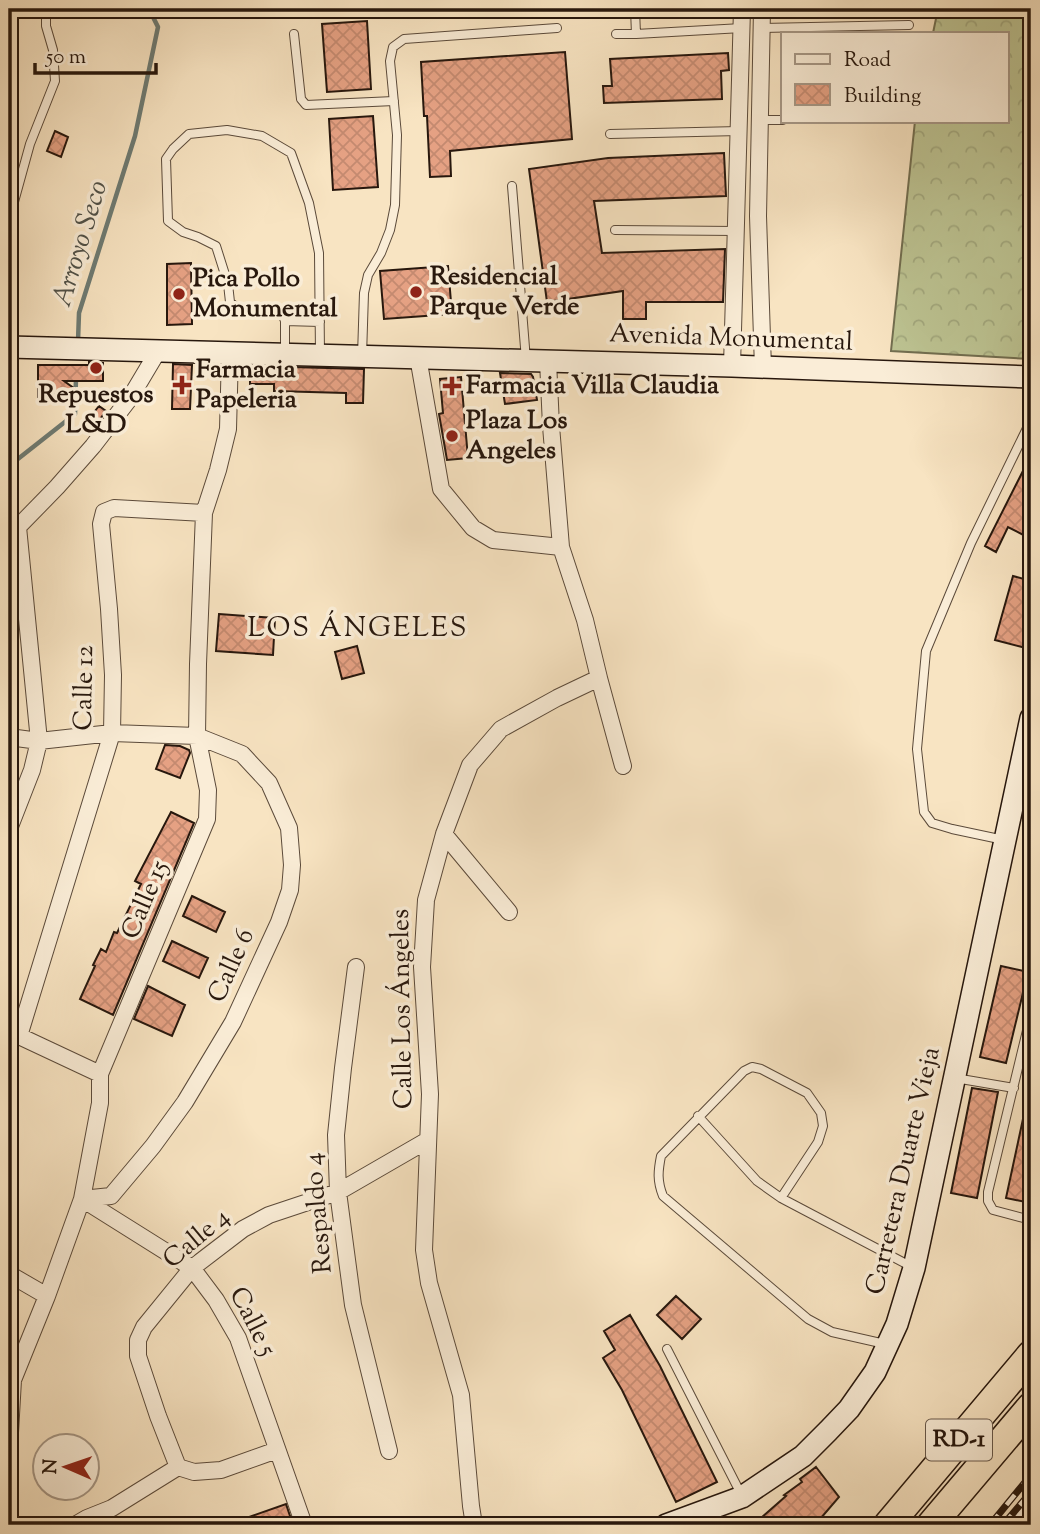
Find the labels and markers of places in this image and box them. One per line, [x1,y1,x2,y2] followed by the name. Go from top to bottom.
[430,259,579,326] place label: Residencial Parque Verde
[193,261,338,328] place label: Pica Pollo Monumental
[408,284,424,300] marker: Residencial Parque Verde
[171,286,187,302] marker: Pica Pollo Monumental
[196,352,297,419] place label: Farmacia Papeleria
[88,360,104,376] marker: Repuestos L&D
[466,368,719,405] place label: Farmacia Villa Claudia
[39,377,153,444] place label: Repuestos L&D
[174,377,190,393] marker: Farmacia Papeleria
[444,378,460,394] marker: Farmacia Villa Claudia
[466,403,567,470] place label: Plaza Los Angeles
[444,428,460,444] marker: Plaza Los Angeles

